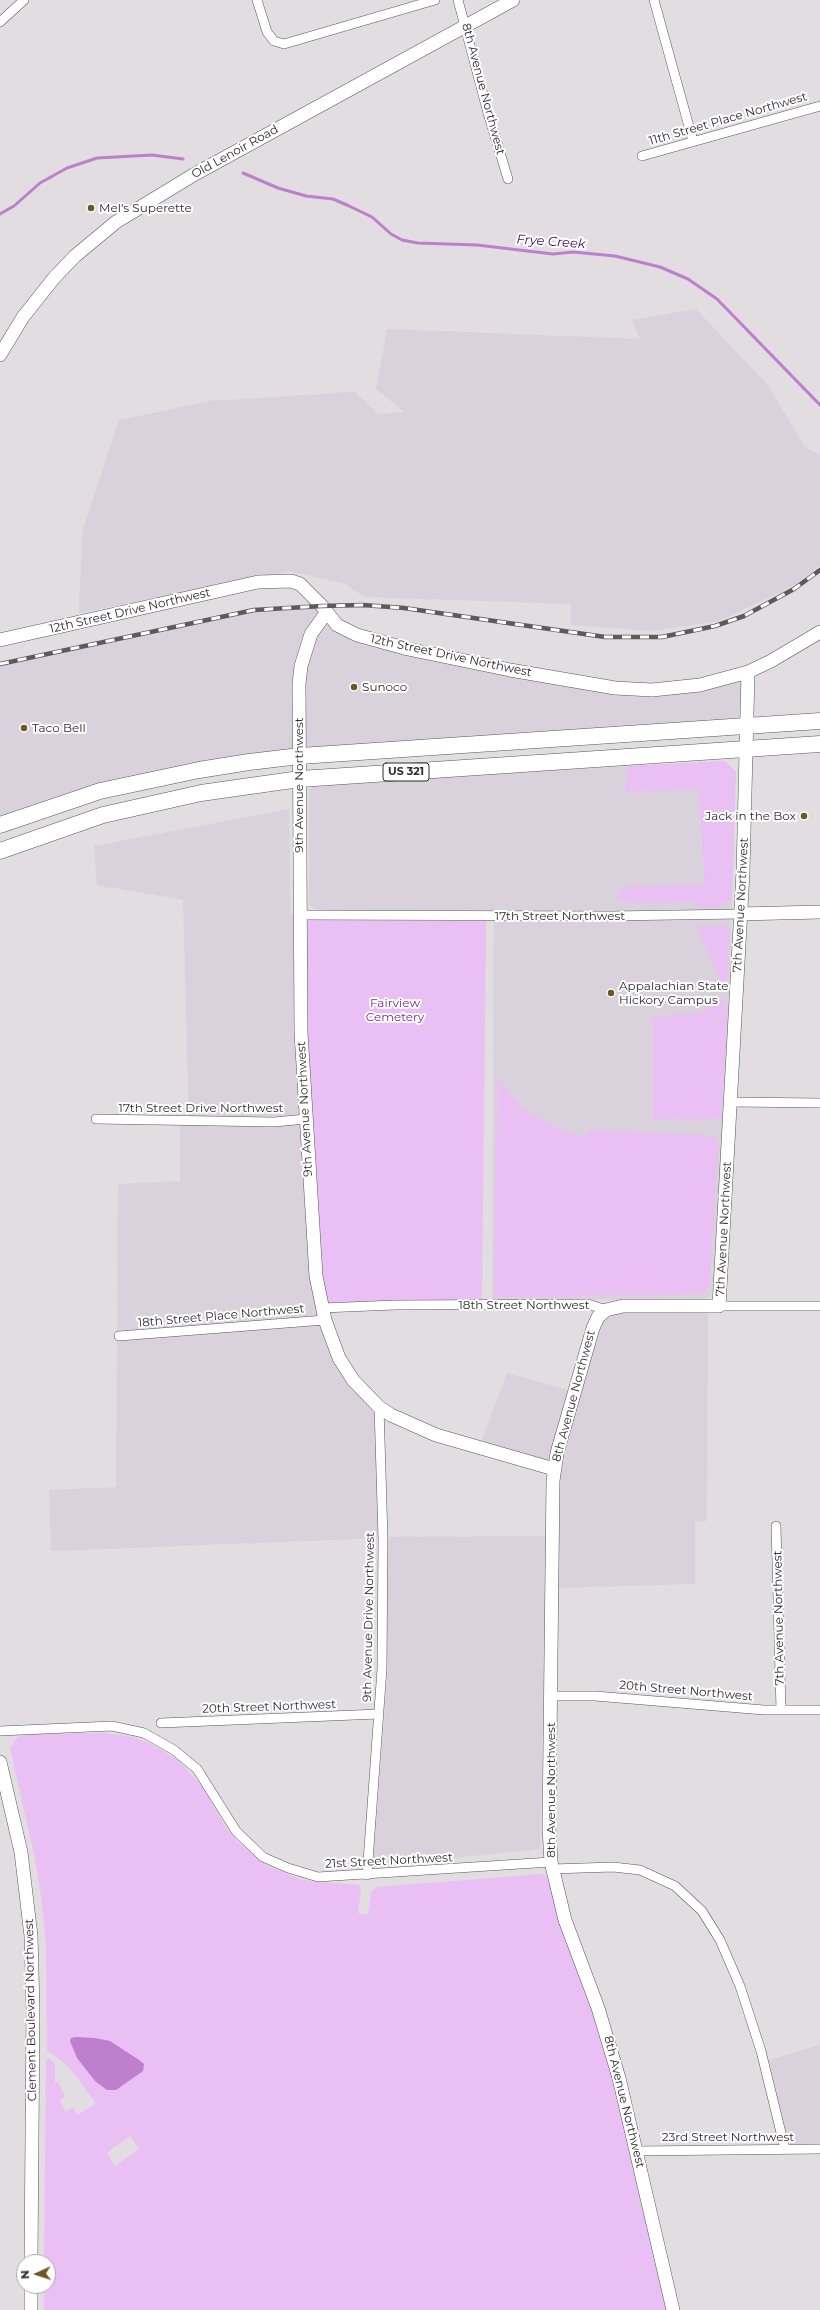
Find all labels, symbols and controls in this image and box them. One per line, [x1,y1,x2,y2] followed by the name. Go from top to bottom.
[458,22,508,156] street label: 8th Avenue Northwest
[647,90,809,148] street label: 11th Street Place Northwest
[189,122,281,182] street label: Old Lenoir Road
[99,201,192,215] place label: Mel's Superette
[86,203,96,213] marker: Mel's Superette
[516,232,586,252] water label: Frye Creek
[48,585,212,637] street label: 12th Street Drive Northwest
[369,632,533,680] street label: 12th Street Drive Northwest
[362,680,407,694] place label: Sunoco
[349,682,359,692] marker: Sunoco
[292,717,306,853] street label: 9th Avenue Northwest
[32,721,86,735] place label: Taco Bell
[19,723,29,733] marker: Taco Bell
[383,763,429,781] road number: US 321
[705,809,796,823] place label: Jack in the Box
[799,811,809,821] marker: Jack in the Box
[730,837,752,973] street label: 7th Avenue Northwest
[495,909,625,923] street label: 17th Street Northwest
[619,979,729,1007] place label: Appalachian State Hickory Campus
[606,988,616,998] marker: Appalachian State Hickory Campus
[366,996,424,1024] park label: Fairview Cemetery
[294,1041,316,1177] street label: 9th Avenue Northwest
[119,1101,283,1115] street label: 17th Street Drive Northwest
[713,1161,735,1297] street label: 7th Avenue Northwest
[458,1298,590,1312] street label: 18th Street Northwest
[137,1302,305,1330] street label: 18th Street Place Northwest
[549,1329,599,1463] street label: 8th Avenue Northwest
[360,1532,378,1702] street label: 9th Avenue Drive Northwest
[771,1550,787,1686] street label: 7th Avenue Northwest
[619,1678,753,1704] street label: 20th Street Northwest
[202,1697,336,1717] street label: 20th Street Northwest
[544,1722,558,1858] street label: 8th Avenue Northwest
[325,1850,453,1872] street label: 21st Street Northwest
[22,1918,40,2102] street label: Clement Boulevard Northwest
[601,2034,647,2170] street label: 8th Avenue Northwest
[662,2130,794,2144] street label: 23rd Street Northwest
[16,2254,56,2294] north arrow
[18,2270,32,2279] text: N

